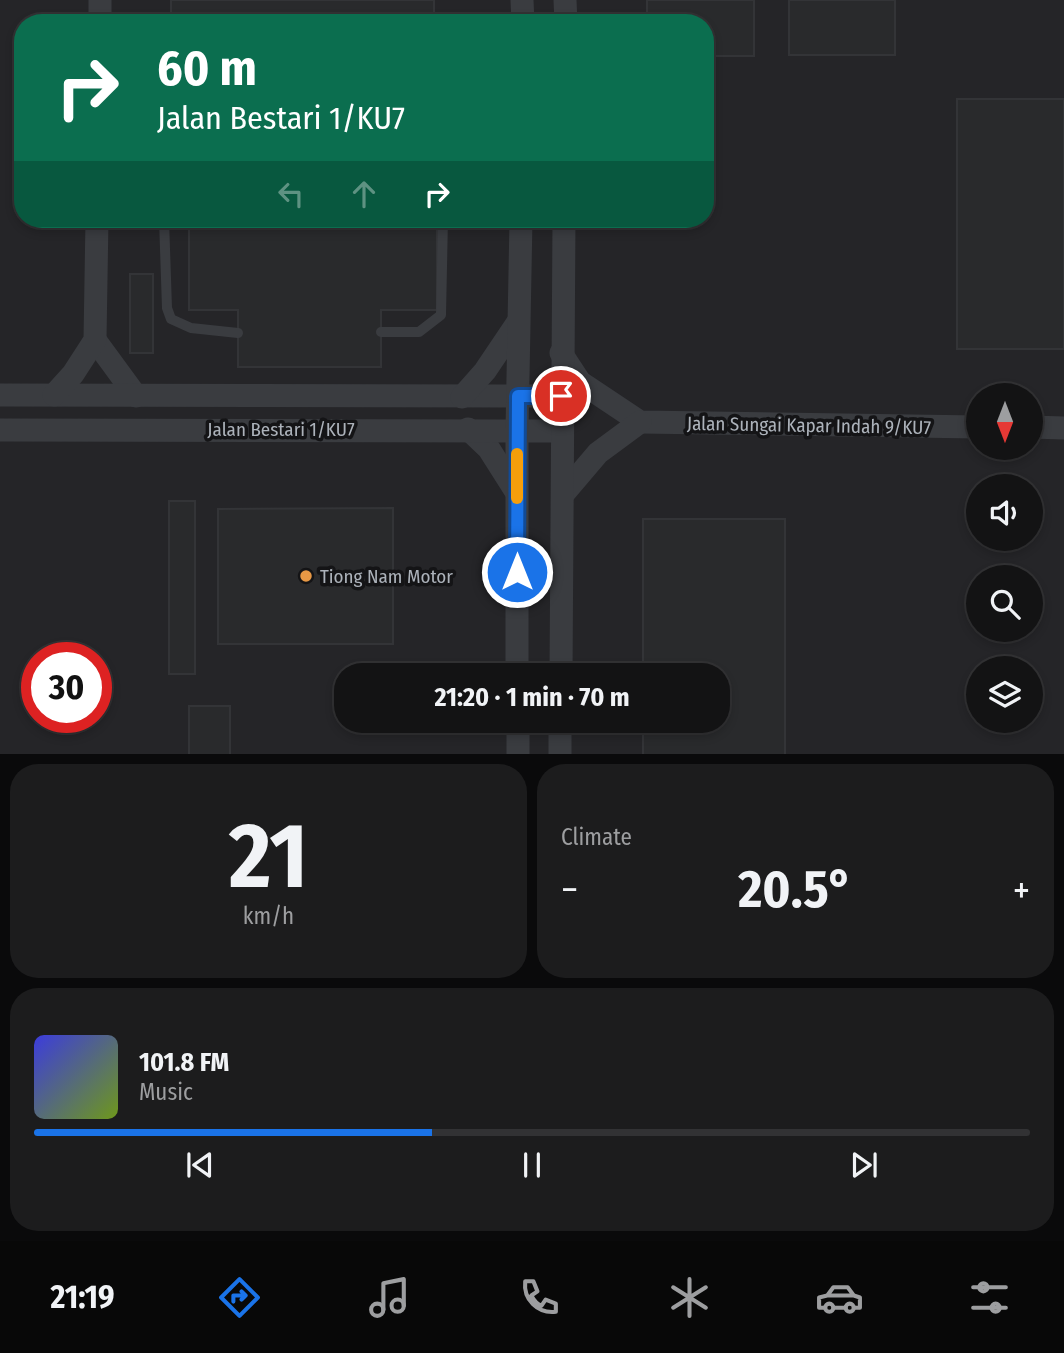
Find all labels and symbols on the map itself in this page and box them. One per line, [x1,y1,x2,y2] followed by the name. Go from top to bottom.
[531,366,591,426] pin
[966,383,1043,460] north arrow
[687,412,932,439] street label: Jalan Sungai Kapar Indah 9/KU7
[207,418,355,441] street label: Jalan Bestari 1/KU7
[480,535,554,609] position arrow
[320,565,453,588] place label: Tiong Nam Motor
[298,568,314,584] marker: Tiong Nam Motor
[21,642,112,733] speed limit sign: 30

